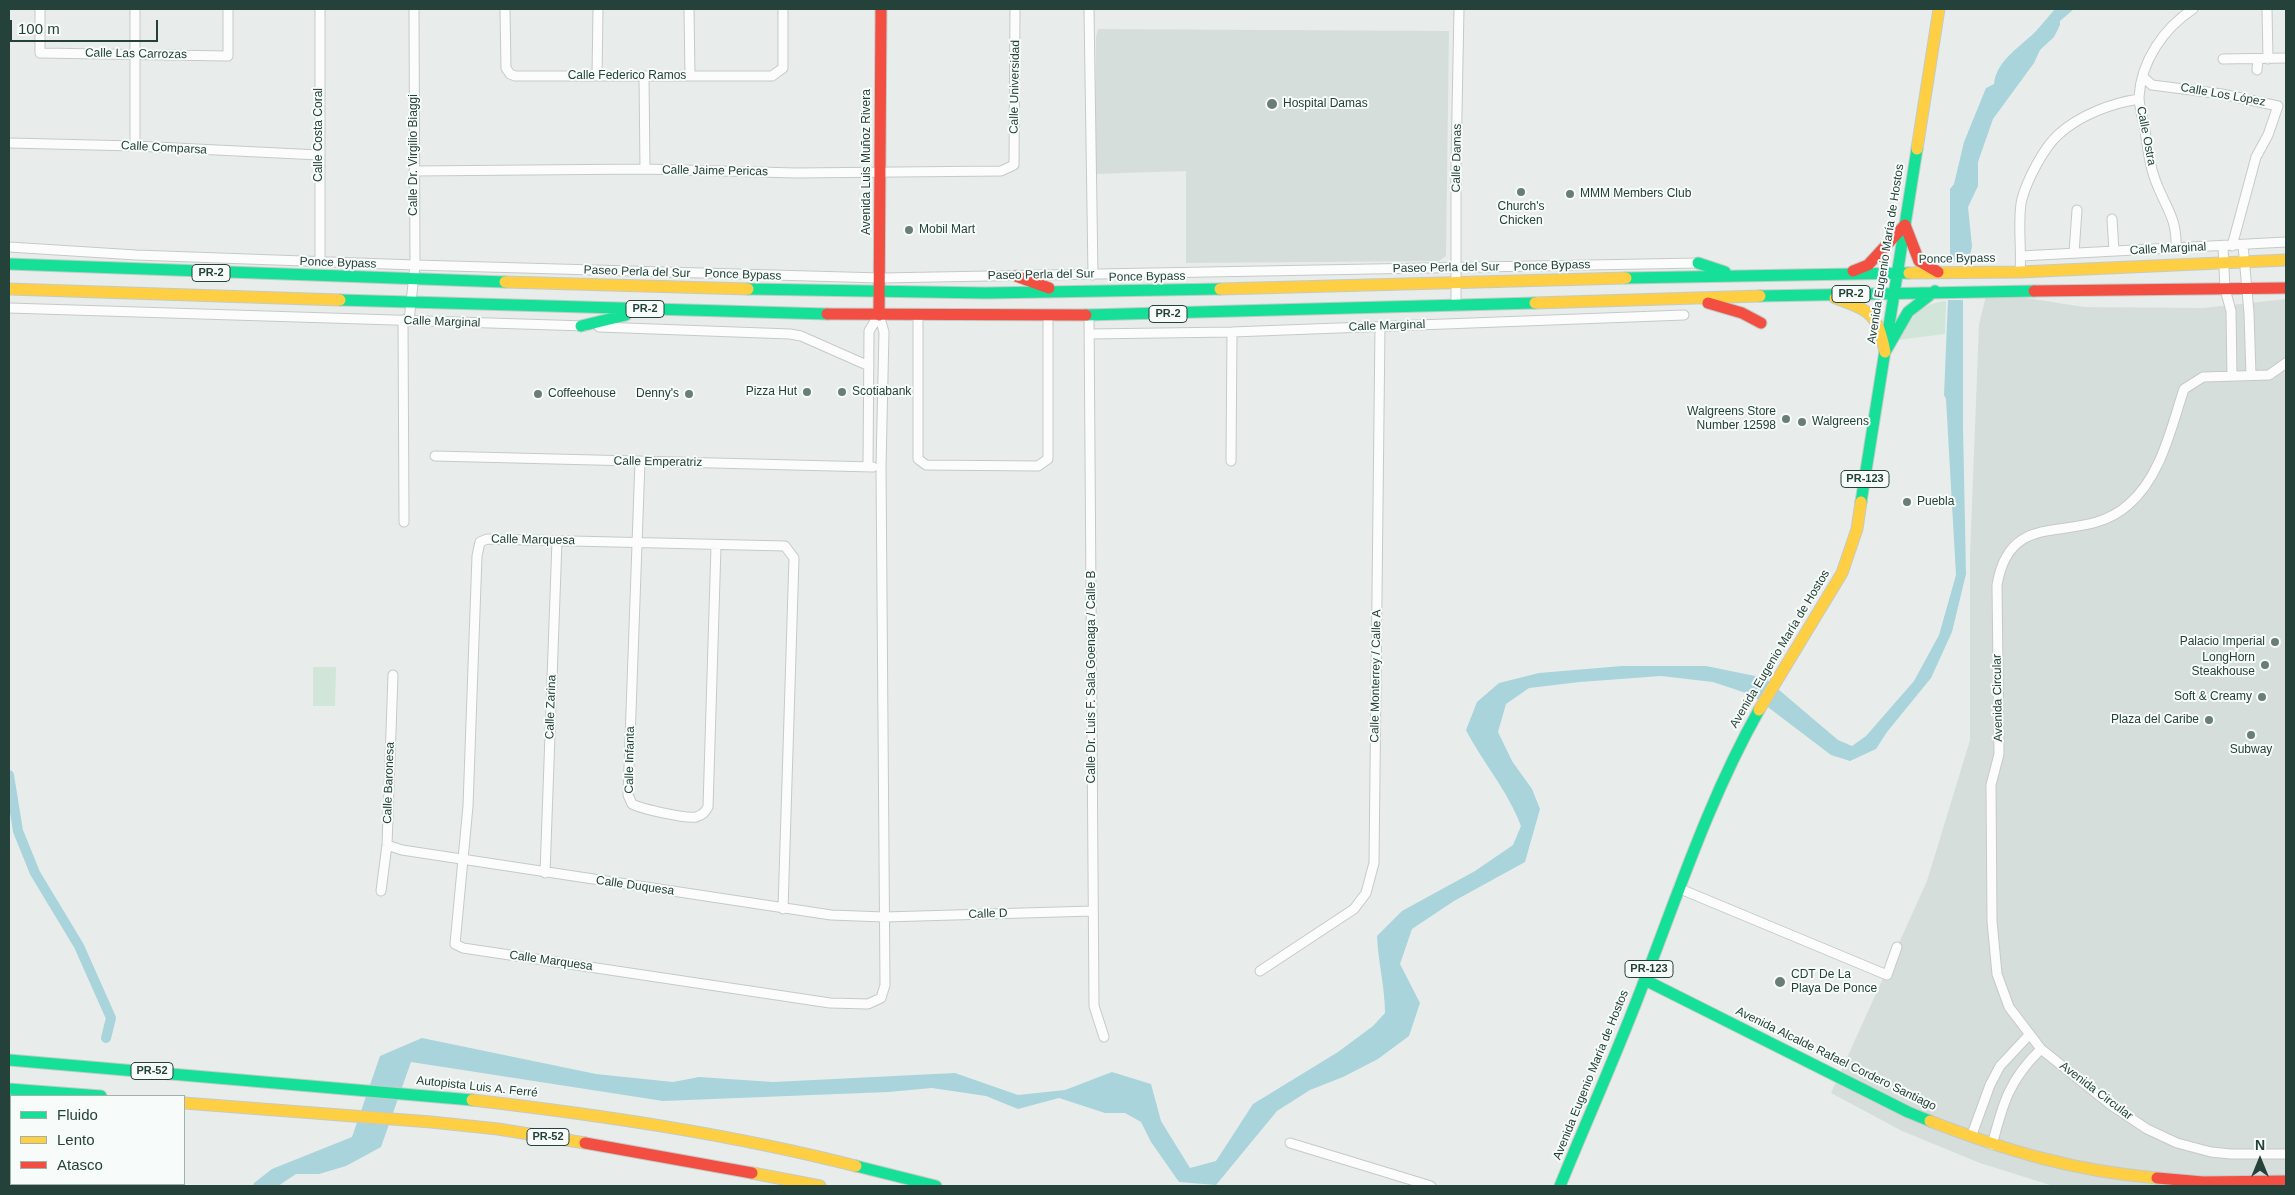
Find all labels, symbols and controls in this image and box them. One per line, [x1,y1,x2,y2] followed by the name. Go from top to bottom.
[12,10,160,42] scale bar
[18,20,60,37] text: 100 m
[1007,40,1023,134] street label: Calle Universidad
[85,46,187,62] street label: Calle Las Carrozas
[568,69,686,83] street label: Calle Federico Ramos
[2179,80,2267,110] street label: Calle Los López
[312,88,326,182] street label: Calle Costa Coral
[860,89,874,235] street label: Avenida Luis Muñoz Rivera
[407,94,421,216] street label: Calle Dr. Virgilio Biaggi
[1265,97,1279,111] marker: Hospital Damas
[1283,97,1368,111] place label: Hospital Damas
[2133,105,2159,167] street label: Calle Ostra
[1449,124,1465,192] street label: Calle Damas
[121,139,207,157] street label: Calle Comparsa
[662,163,768,179] street label: Calle Jaime Pericas
[1865,163,1907,345] street label: Avenida Eugenio María de Hostos
[1515,186,1527,198] marker: Church's Chicken
[1580,187,1691,201] place label: MMM Members Club
[1564,188,1576,200] marker: MMM Members Club
[1498,200,1544,228] place label: Church's Chicken
[919,223,975,237] place label: Mobil Mart
[903,224,915,236] marker: Mobil Mart
[2129,240,2207,258] street label: Calle Marginal
[1919,251,1995,267] street label: Ponce Bypass
[299,254,377,272] street label: Ponce Bypass
[1513,257,1591,275] street label: Ponce Bypass
[1393,260,1499,276] street label: Paseo Perla del Sur
[583,263,691,281] street label: Paseo Perla del Sur
[192,264,230,282] road number: PR-2
[704,266,782,284] street label: Ponce Bypass
[988,267,1094,283] street label: Paseo Perla del Sur
[1109,269,1185,285] street label: Ponce Bypass
[1832,286,1870,302] road number: PR-2
[626,300,664,318] road number: PR-2
[1149,306,1187,322] road number: PR-2
[403,313,481,331] street label: Calle Marginal
[1348,317,1426,335] street label: Calle Marginal
[746,385,797,399] place label: Pizza Hut
[852,385,911,399] place label: Scotiabank
[801,386,813,398] marker: Pizza Hut
[836,386,848,398] marker: Scotiabank
[548,387,616,401] place label: Coffeehouse
[636,387,679,401] place label: Denny's
[532,388,544,400] marker: Coffeehouse
[683,388,695,400] marker: Denny's
[1687,405,1776,433] place label: Walgreens Store Number 12598
[1780,413,1792,425] marker: Walgreens Store Number 12598
[1812,415,1869,429] place label: Walgreens
[1796,416,1808,428] marker: Walgreens
[614,454,702,470] street label: Calle Emperatriz
[1841,470,1889,488] road number: PR-123
[1917,495,1954,509] place label: Puebla
[1901,496,1913,508] marker: Puebla
[491,532,575,548] street label: Calle Marquesa
[1727,567,1833,731] street label: Avenida Eugenio María de Hostos
[1085,571,1099,783] street label: Calle Dr. Luis F. Sala Goenaga / Calle B
[1368,609,1384,743] street label: Calle Monterrey / Calle A
[2180,635,2265,649] place label: Palacio Imperial
[2269,636,2281,648] marker: Palacio Imperial
[2192,651,2255,679] place label: LongHorn Steakhouse
[1990,654,2006,742] street label: Avenida Circular
[2259,659,2271,671] marker: LongHorn Steakhouse
[543,674,559,740] street label: Calle Zarina
[2174,690,2252,704] place label: Soft & Creamy
[2256,691,2268,703] marker: Soft & Creamy
[2111,713,2199,727] place label: Plaza del Caribe
[2203,714,2215,726] marker: Plaza del Caribe
[622,726,638,794] street label: Calle Infanta
[2245,729,2257,741] marker: Subway
[380,742,398,824] street label: Calle Baronesa
[2230,743,2272,757] place label: Subway
[595,873,675,899] street label: Calle Duquesa
[968,906,1008,922] street label: Calle D
[508,948,594,974] street label: Calle Marquesa
[1625,961,1673,978] road number: PR-123
[1791,968,1877,996] place label: CDT De La Playa De Ponce
[1773,975,1787,989] marker: CDT De La Playa De Ponce
[1550,988,1632,1162] street label: Avenida Eugenio María de Hostos
[1733,1004,1939,1114] street label: Avenida Alcalde Rafael Cordero Santiago
[2057,1059,2135,1123] street label: Avenida Circular
[131,1062,173,1080] road number: PR-52
[416,1073,538,1101] street label: Autopista Luis A. Ferré
[10,1095,185,1185] legend
[57,1106,98,1123] text: Fluido
[527,1128,569,1146] road number: PR-52
[57,1131,95,1148] text: Lento
[2235,1135,2285,1185] north arrow
[2255,1137,2265,1153] text: N
[57,1156,103,1173] text: Atasco

